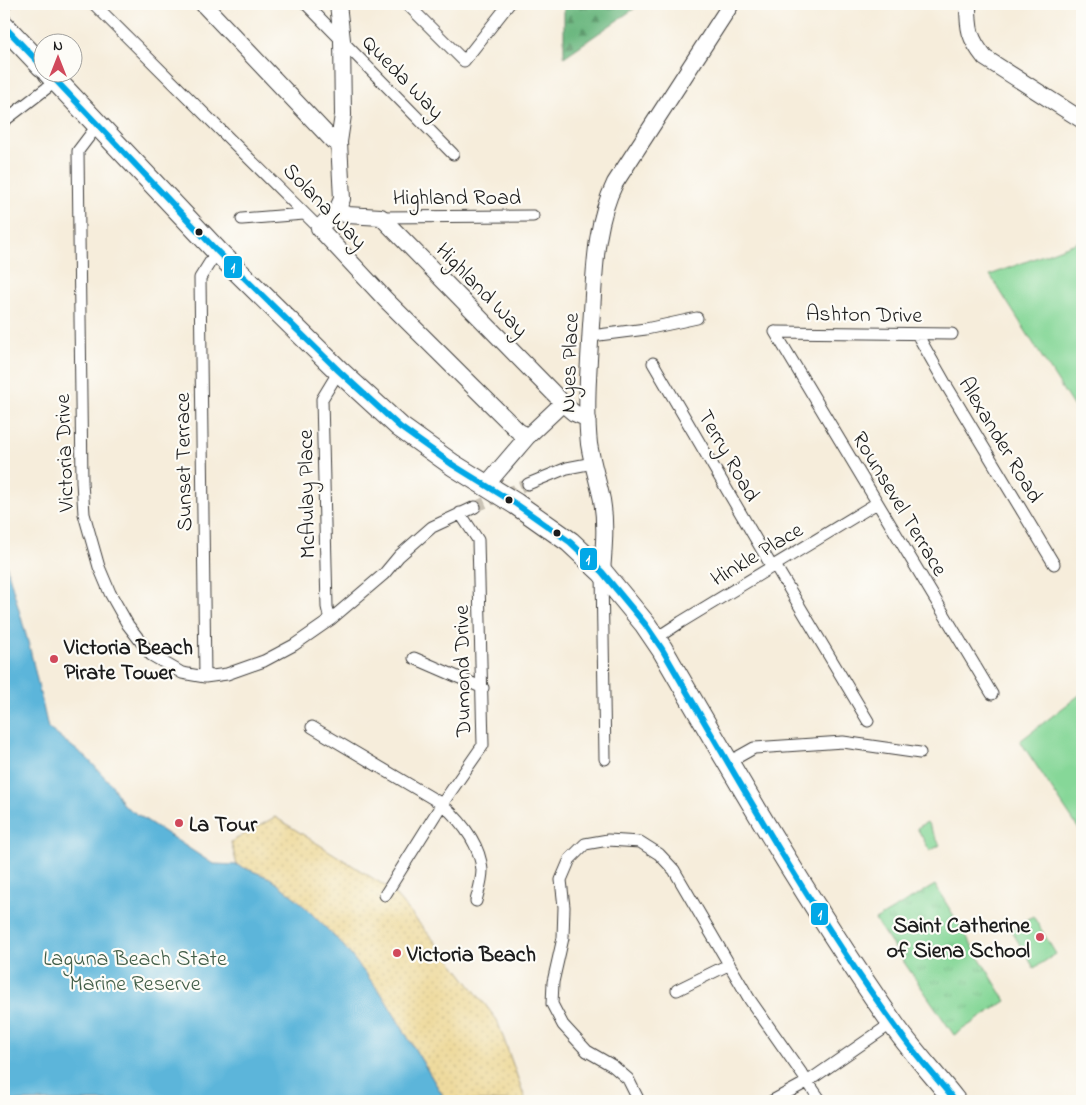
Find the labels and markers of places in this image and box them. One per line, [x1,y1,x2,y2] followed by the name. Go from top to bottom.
[194,227,204,237] unlabelled marker
[504,495,514,505] unlabelled marker
[552,528,562,538] unlabelled marker
[63,633,193,690] place label: Victoria Beach Pirate Tower
[48,653,60,665] marker: Victoria Beach Pirate Tower
[189,810,258,842] place label: La Tour
[173,817,185,829] marker: La Tour
[886,911,1031,968] place label: Saint Catherine of Siena School
[1034,931,1046,943] marker: Saint Catherine of Siena School
[406,940,536,972] place label: Victoria Beach
[391,947,403,959] marker: Victoria Beach

